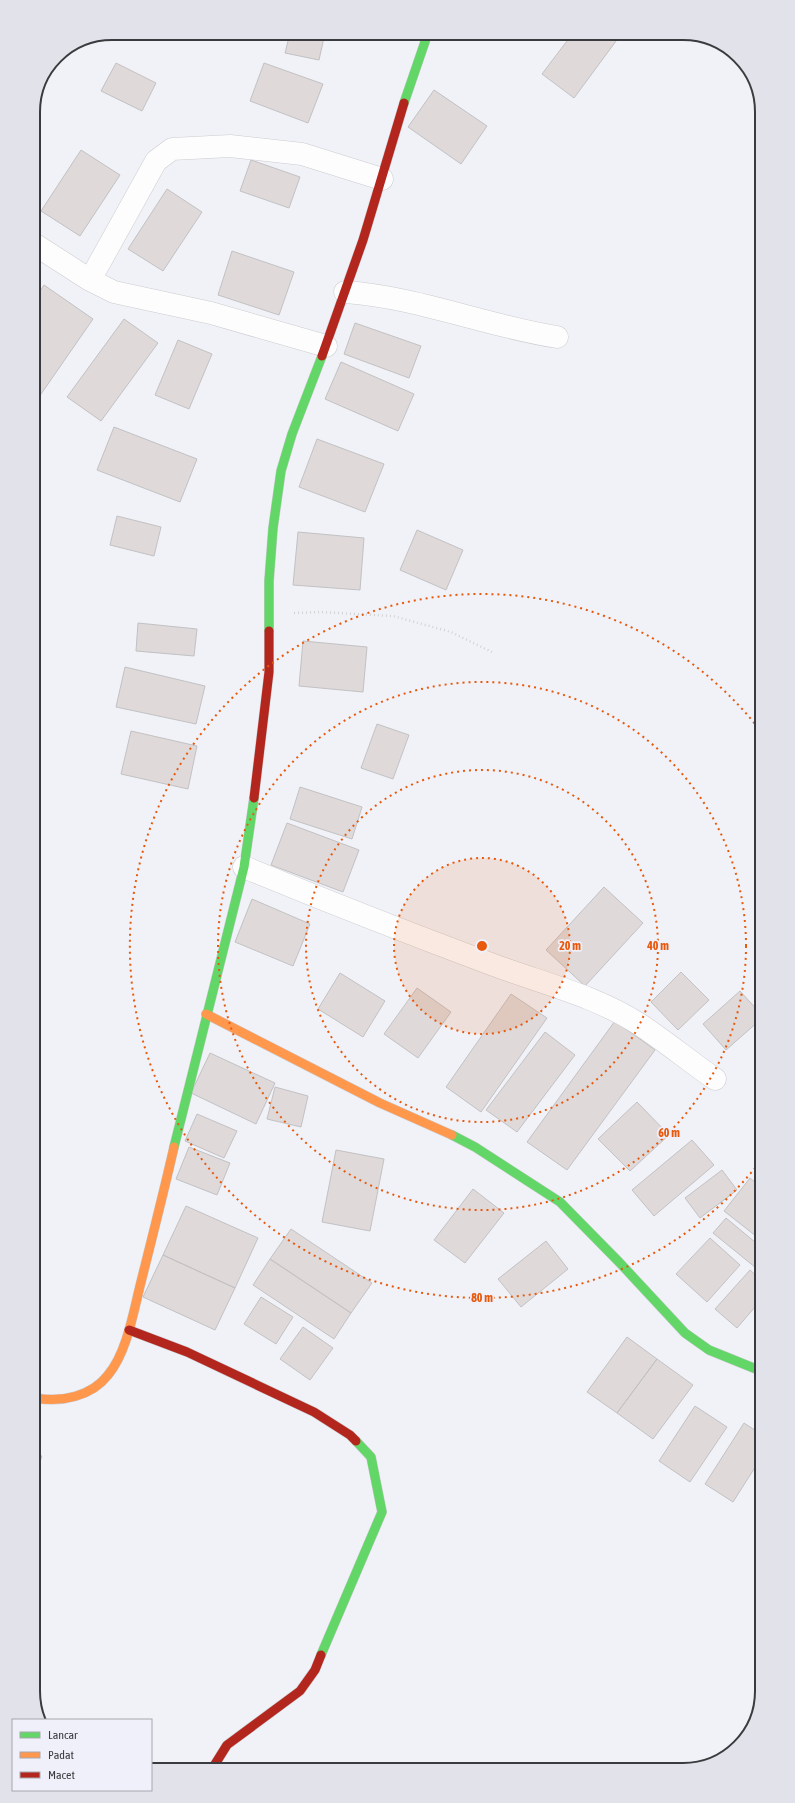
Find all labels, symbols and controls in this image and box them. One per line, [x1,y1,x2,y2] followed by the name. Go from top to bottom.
[475,939,489,953] centre of rings
[559,939,581,953] text: 20 m
[646,939,669,953] text: 40 m
[658,1126,680,1140] text: 60 m
[471,1291,493,1305] text: 80 m
[12,1719,152,1791] legend
[48,1728,78,1742] text: Lancar
[48,1748,74,1762] text: Padat
[48,1768,76,1782] text: Macet

